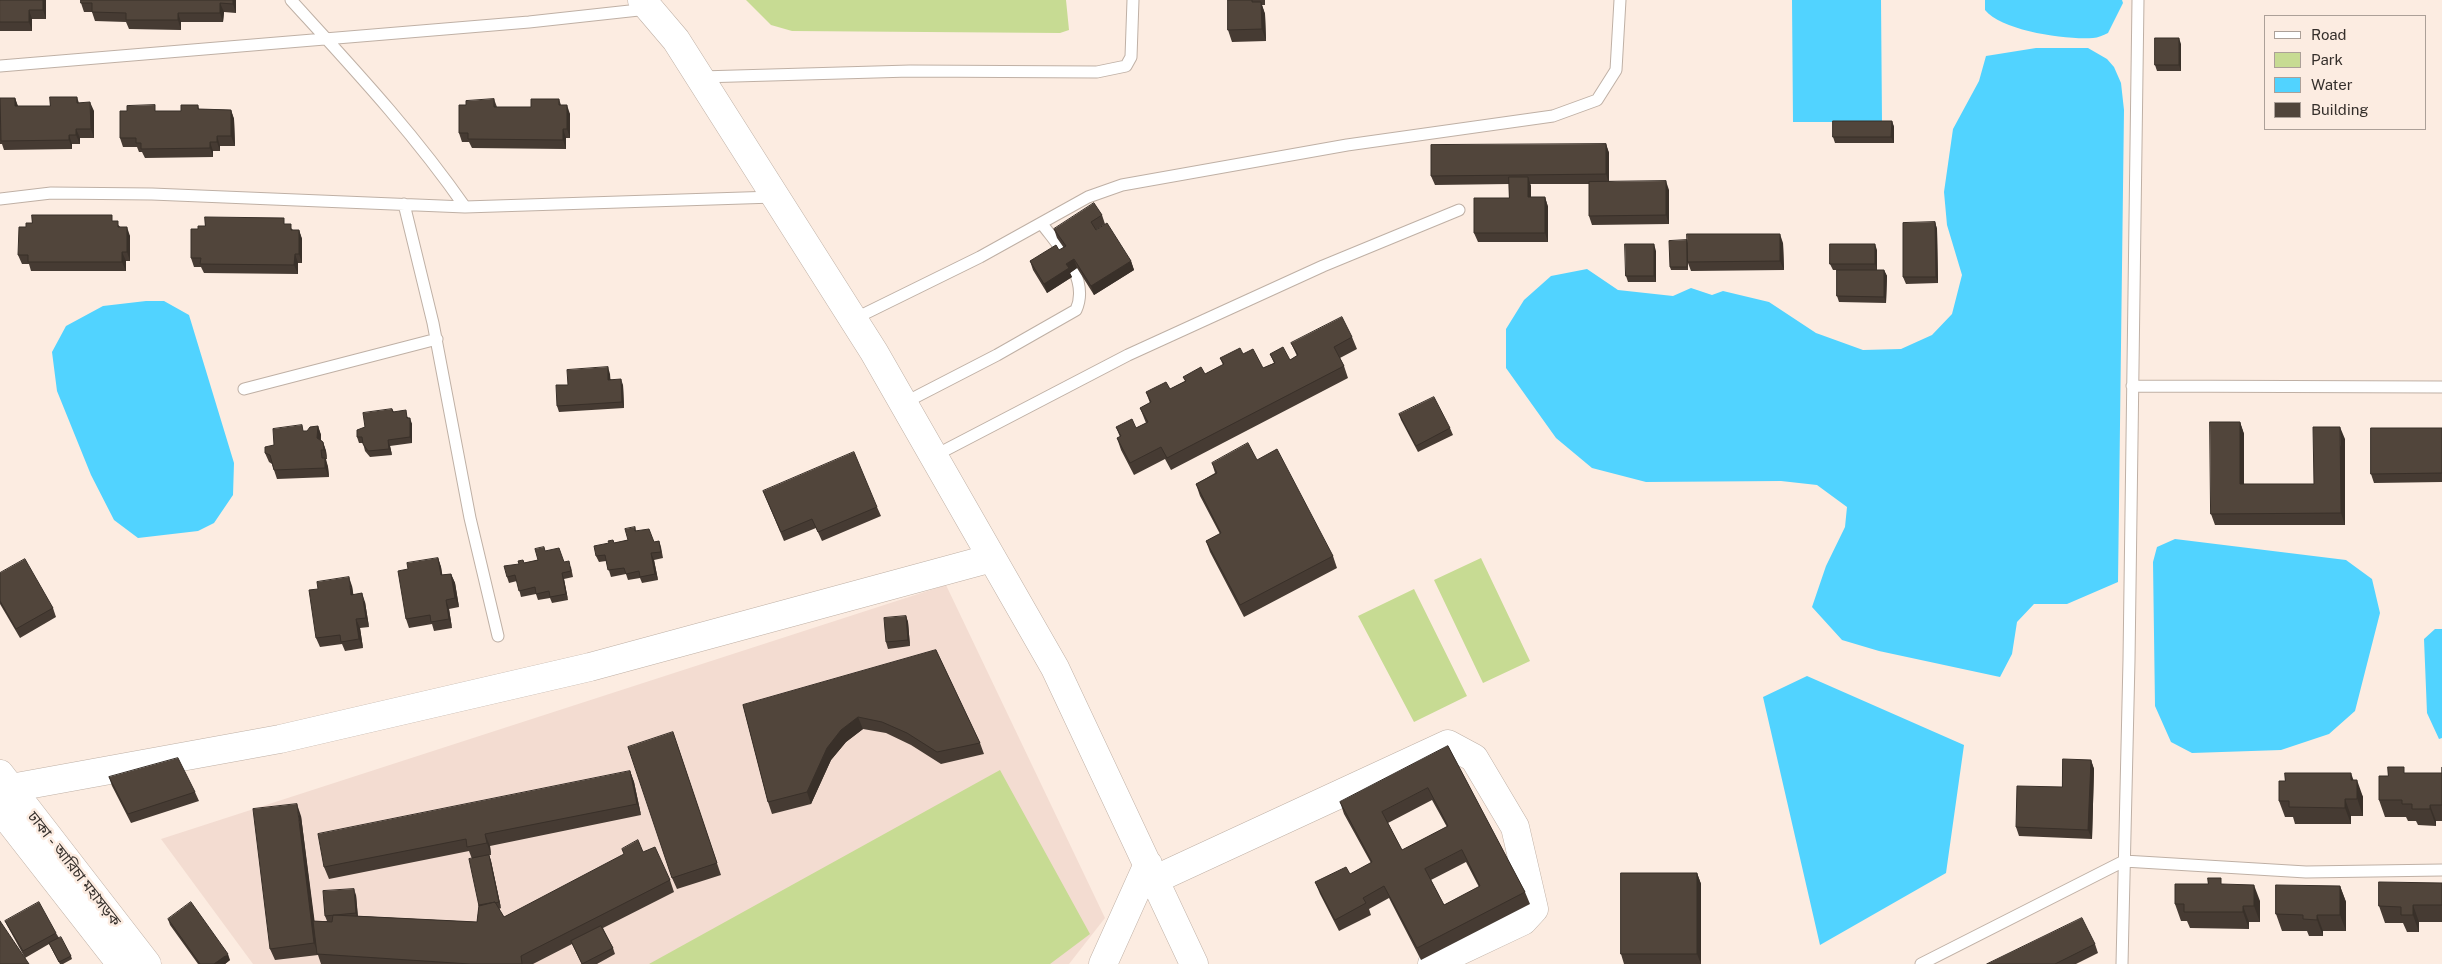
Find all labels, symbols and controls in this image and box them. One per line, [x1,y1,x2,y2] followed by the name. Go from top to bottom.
[2264,15,2427,130] legend
[2311,26,2347,43] text: Road
[2311,51,2343,68] text: Park
[2311,76,2353,93] text: Water
[2311,101,2369,118] text: Building
[24,808,124,930] street label: ঢাকা - আরিচা মহাসড়ক

